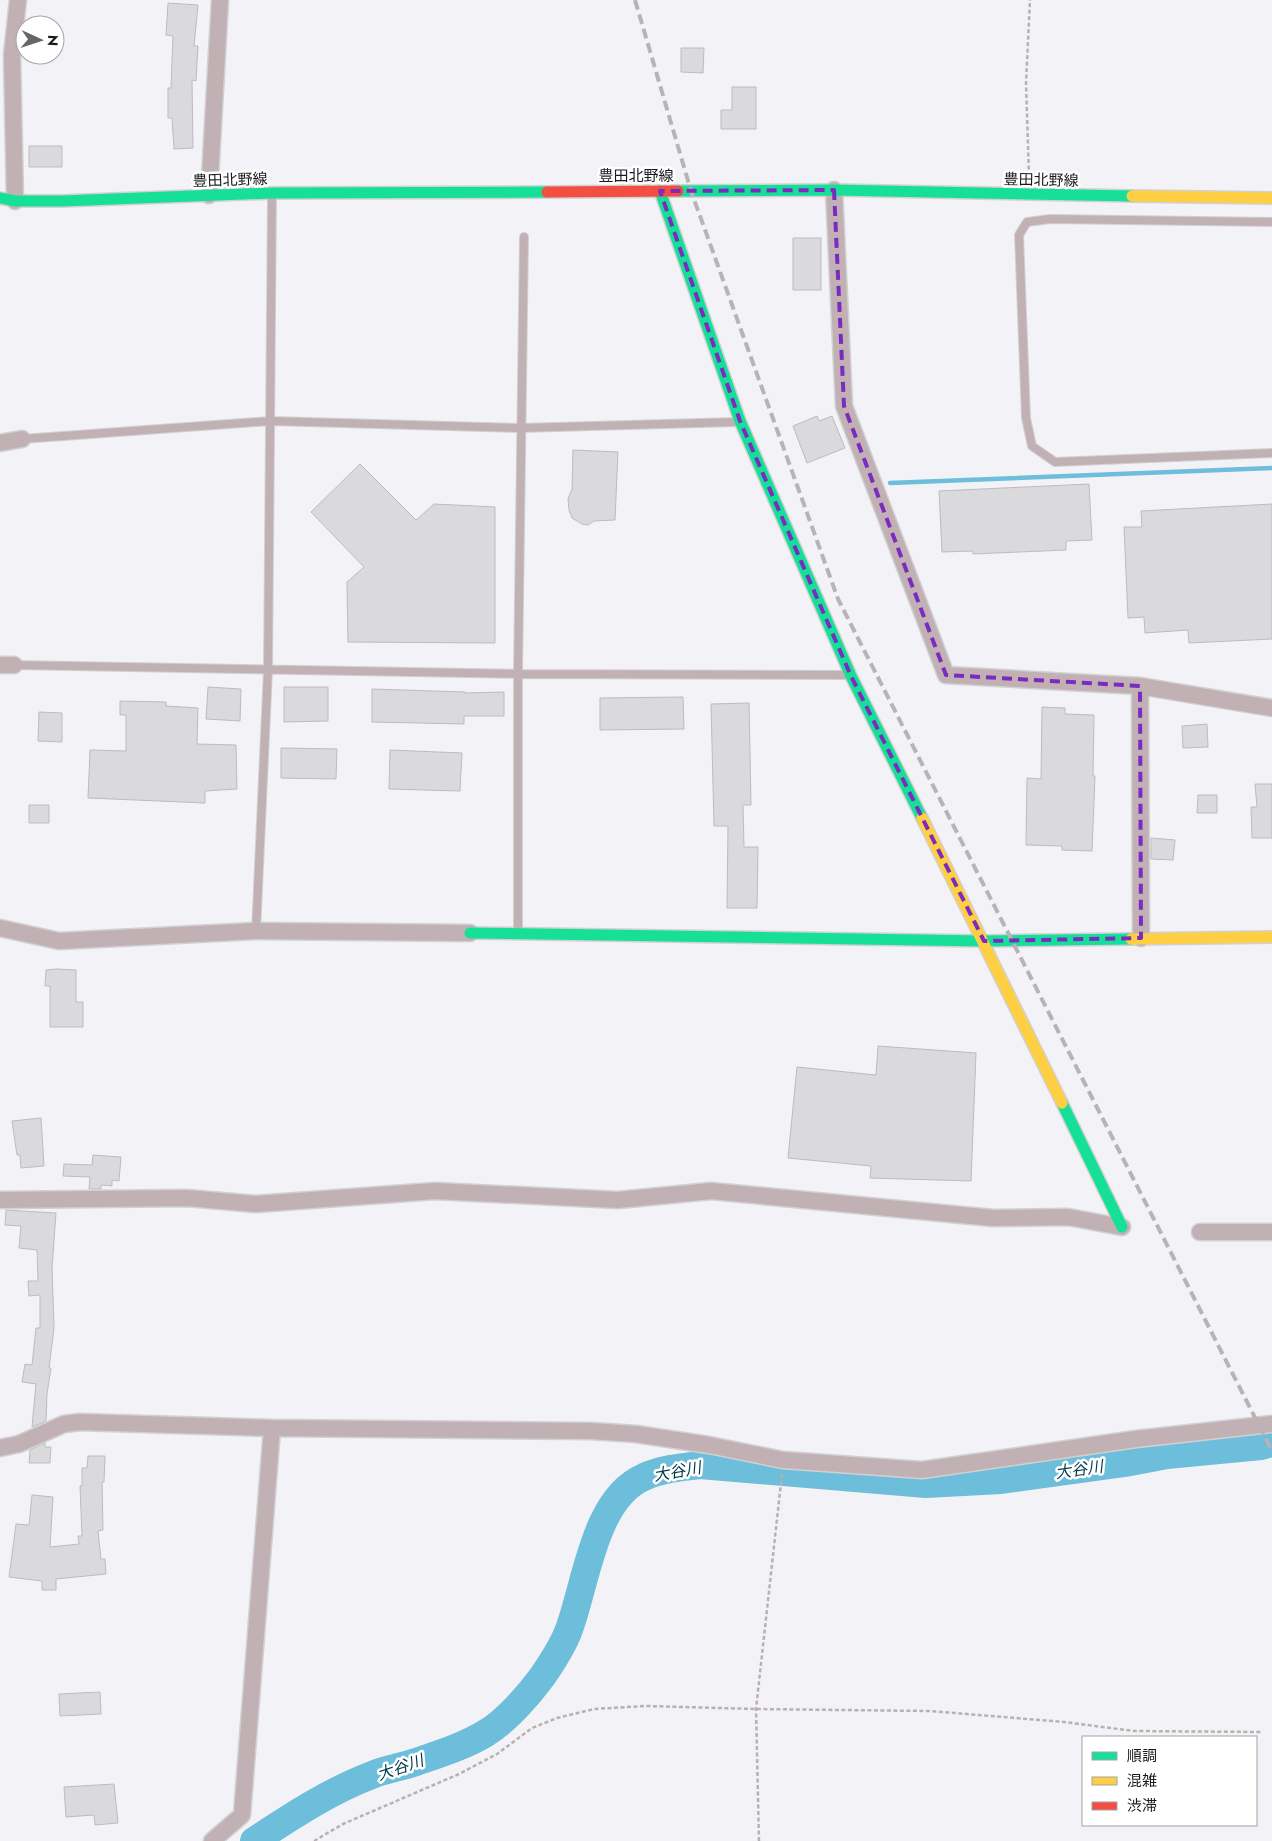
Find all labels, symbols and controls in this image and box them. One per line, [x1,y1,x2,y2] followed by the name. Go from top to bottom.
[15,15,65,65] north arrow
[43,35,63,47] text: N
[598,165,674,187] street label: 豊田北野線
[192,168,268,192] street label: 豊田北野線
[1003,168,1079,192] street label: 豊田北野線
[1054,1454,1106,1484] water label: 大谷川
[651,1456,705,1487] water label: 大谷川
[1082,1736,1257,1826] legend
[1127,1745,1157,1767] text: 順調
[374,1748,428,1786] water label: 大谷川
[1127,1770,1157,1792] text: 混雑
[1127,1795,1157,1817] text: 渋滞

